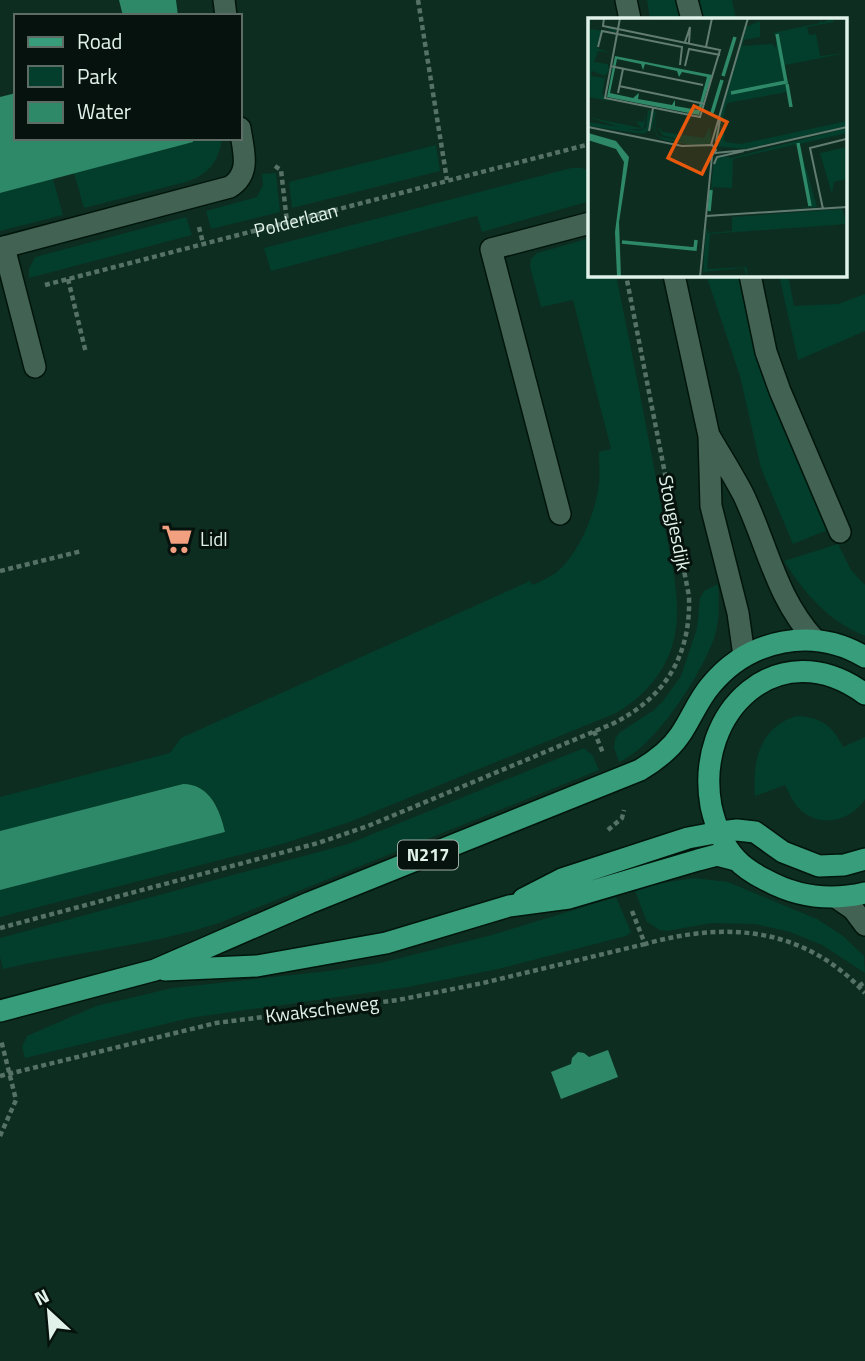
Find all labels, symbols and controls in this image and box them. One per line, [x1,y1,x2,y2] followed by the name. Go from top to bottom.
[14,14,242,140] legend
[588,18,848,276] inset map
[77,25,122,57] text: Road
[77,60,117,92] text: Park
[77,95,131,127] text: Water
[251,195,341,244] street label: Polderlaan
[652,472,699,573] street label: Stougjesdijk
[160,522,194,556] supermarket icon: Lidl
[200,524,228,553] place label: Lidl
[398,840,458,870] road number: N217
[264,987,380,1030] street label: Kwakscheweg
[14,1277,84,1347] north arrow
[29,1280,54,1312] text: N

